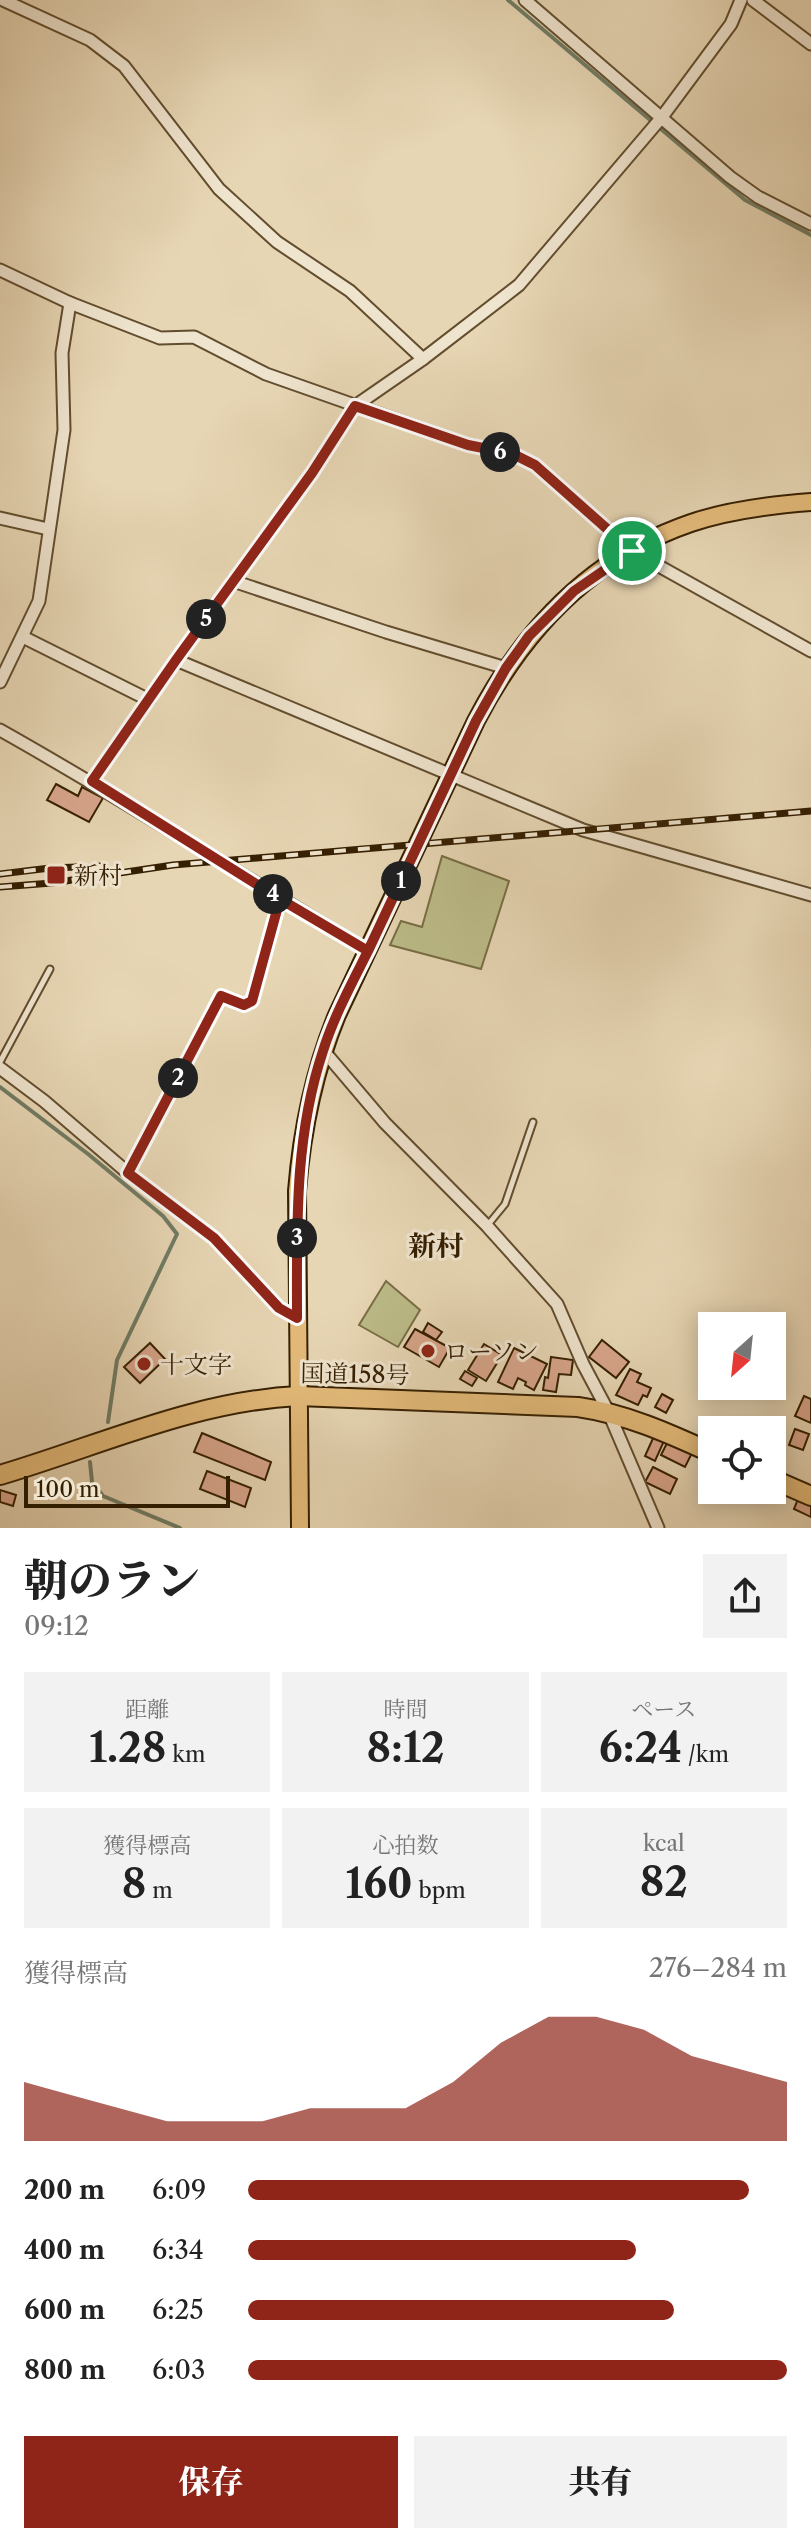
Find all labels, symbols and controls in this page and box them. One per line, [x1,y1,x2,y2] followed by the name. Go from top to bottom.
[480,432,520,472] pin: 6
[493,438,507,465] text: 6
[598,517,666,585] pin
[610,529,654,573] icon: arrive
[186,599,226,639] pin: 5
[200,605,212,632] text: 5
[74,861,122,890] place label: 新村
[381,861,421,901] pin: 1
[45,864,67,886] marker: 新村
[396,867,406,894] text: 1
[253,874,293,914] pin: 4
[266,880,280,907] text: 4
[158,1058,198,1098] pin: 2
[172,1064,185,1091] text: 2
[277,1218,317,1258] pin: 3
[291,1224,303,1251] text: 3
[408,1229,464,1263] district label: 新村
[698,1312,786,1400] north arrow
[698,1312,786,1504] map controls
[444,1337,539,1366] place label: ローソン
[419,1342,437,1360] marker: ローソン
[160,1350,232,1379] place label: 十文字
[135,1355,153,1373] marker: 十文字
[300,1359,410,1389] street label: 国道158号
[698,1416,786,1504] button: locate
[24,1472,230,1508] scale bar
[36,1476,99,1503] text: 100 m
[24,1553,200,1607] text: 朝のラン
[703,1554,787,1638] button: share
[24,1610,89,1642] text: 09:12
[125,1696,169,1723] text: 距離
[383,1696,428,1723] text: 時間
[631,1696,696,1723] text: ペース
[89,1723,166,1772] text: 1.28
[366,1723,445,1772] text: 8:12
[599,1723,682,1772] text: 6:24
[166,1741,205,1768] text: km
[682,1741,729,1768] text: /km
[643,1830,685,1857] text: kcal
[103,1832,191,1859] text: 獲得標高
[372,1832,439,1859] text: 心拍数
[640,1857,688,1906] text: 82
[122,1859,146,1908] text: 8
[345,1859,413,1908] text: 160
[146,1877,173,1904] text: m
[413,1877,466,1904] text: bpm
[649,1952,787,1984] text: 276–284 m
[24,1957,128,1989] text: 獲得標高
[24,2174,105,2206] text: 200 m
[152,2174,206,2206] text: 6:09
[24,2234,105,2266] text: 400 m
[152,2234,204,2266] text: 6:34
[24,2294,105,2326] text: 600 m
[152,2294,204,2326] text: 6:25
[24,2354,106,2386] text: 800 m
[152,2354,205,2386] text: 6:03
[24,2436,398,2528] button: 保存
[414,2436,787,2528] button: 共有

